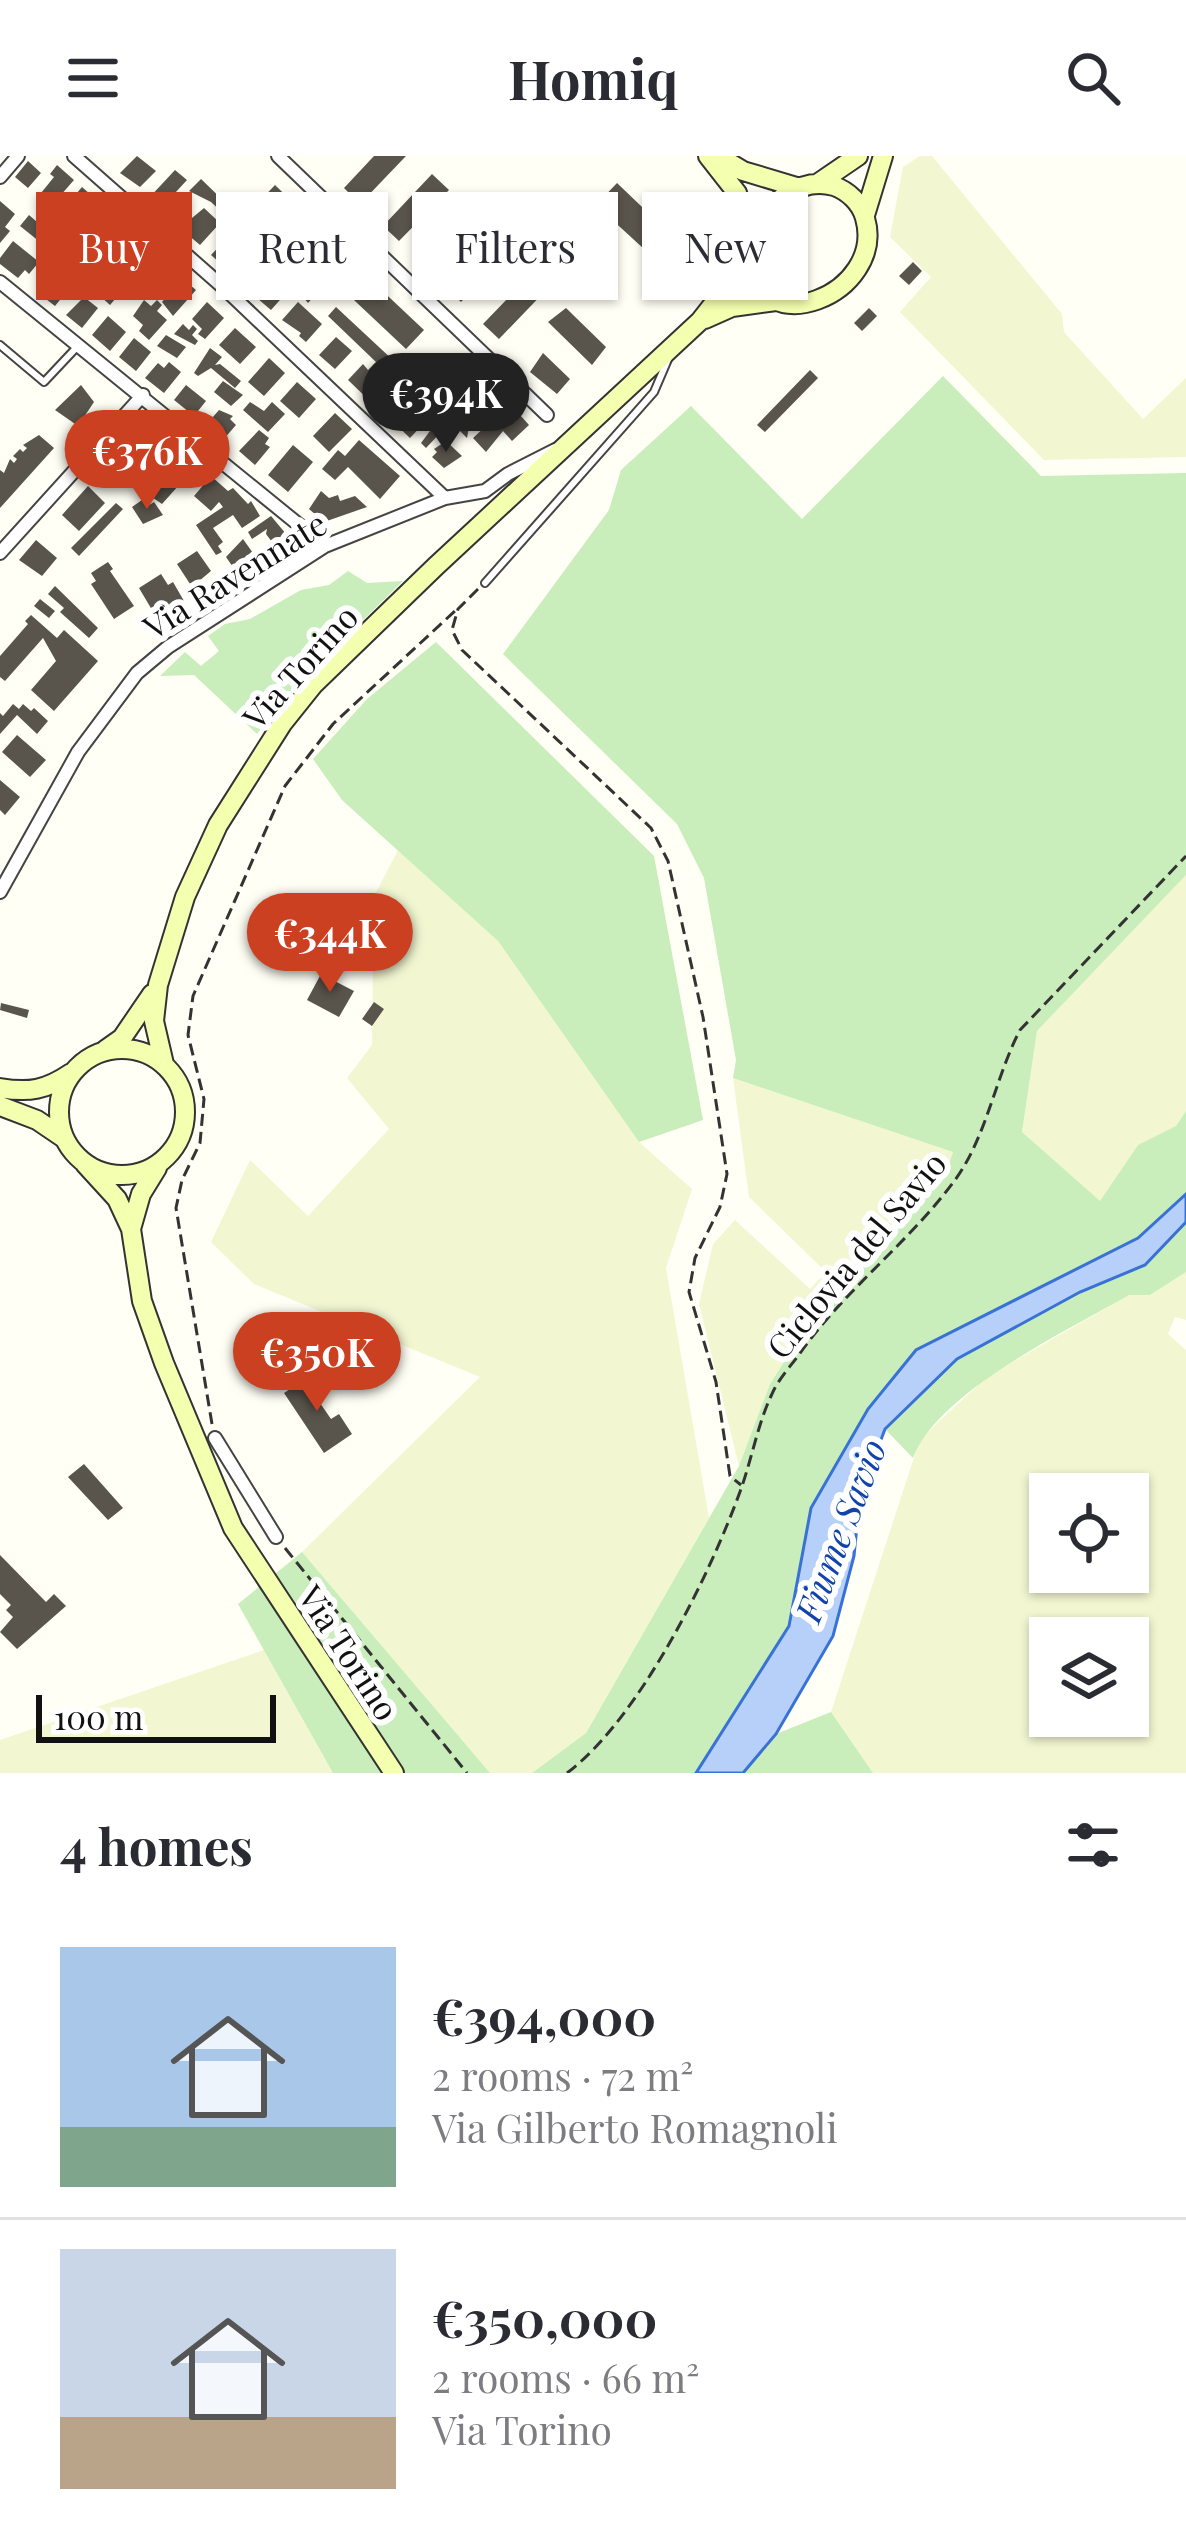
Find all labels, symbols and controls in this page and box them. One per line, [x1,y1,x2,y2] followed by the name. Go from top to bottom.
[508,42,678,114] text: Homiq
[60,45,126,111] icon: menu
[1060,45,1126,111] icon: search
[36,192,192,300] chip: Buy
[216,192,388,300] chip: Rent
[412,192,618,300] chip: Filters
[642,192,808,300] chip: New
[362,353,530,455] pin: €394K
[389,366,503,418] text: €394K
[63,410,231,512] pin: €376K
[92,423,202,475] text: €376K
[133,500,334,648] street label: Via Ravennate
[231,595,366,738] street label: Via Torino
[246,893,414,995] pin: €344K
[274,906,386,958] text: €344K
[756,1141,954,1367] street label: Ciclovia del Savio
[233,1312,401,1414] pin: €350K
[260,1325,374,1377] text: €350K
[782,1432,896,1630] water label: Fiume Savio
[1029,1473,1149,1737] map controls
[1029,1473,1149,1593] button: locate
[290,1575,410,1728] street label: Via Torino
[1029,1617,1149,1737] button: layers
[36,1689,276,1742] scale bar
[54,1694,143,1738] text: 100 m
[60,1811,253,1879] text: 4 homes
[1060,1812,1126,1878] icon: filters
[432,1981,656,2049] text: €394,000
[156,1995,300,2139] icon: home
[432,2049,694,2101] text: 2 rooms · 72 m²
[432,2101,838,2153] text: Via Gilberto Romagnoli
[432,2283,657,2351] text: €350,000
[156,2297,300,2441] icon: home
[432,2351,699,2403] text: 2 rooms · 66 m²
[432,2403,612,2455] text: Via Torino

